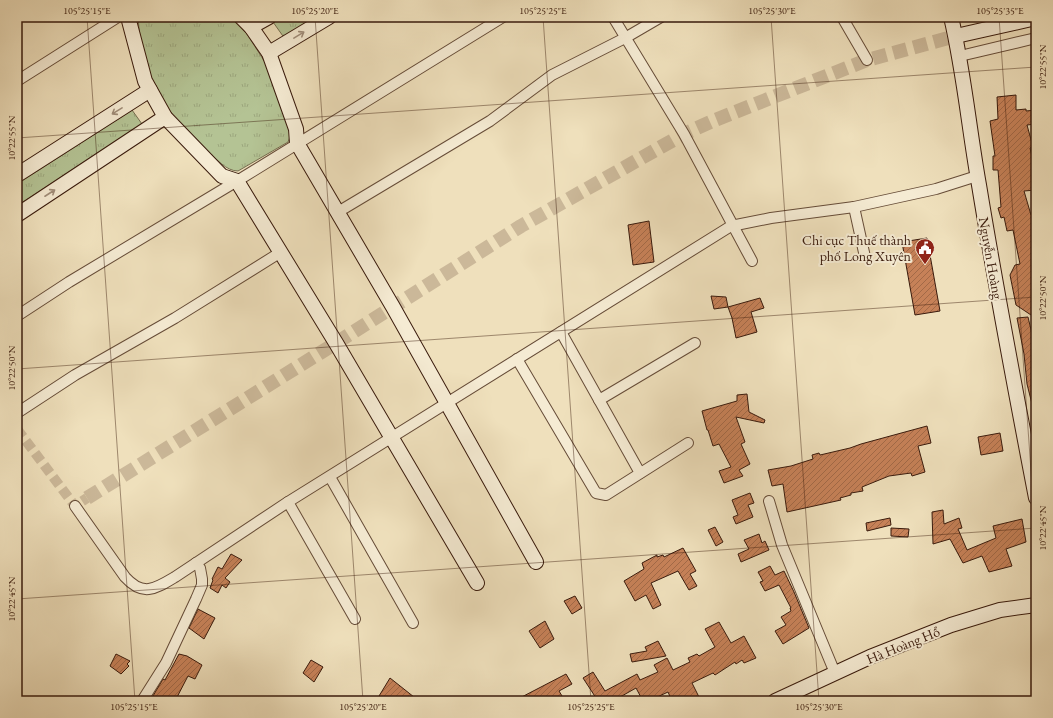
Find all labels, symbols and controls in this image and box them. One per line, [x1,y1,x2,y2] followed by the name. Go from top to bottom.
[63,4,111,17] text: 105°25'15"E
[291,4,339,17] text: 105°25'20"E
[519,4,567,17] text: 105°25'25"E
[748,4,796,17] text: 105°25'30"E
[976,4,1024,17] text: 105°25'35"E
[293,31,304,39] one-way arrow
[1036,44,1049,89] text: 10°22'55"N
[112,107,123,115] one-way arrow
[5,115,18,160] text: 10°22'55"N
[44,189,55,197] one-way arrow
[975,216,1007,301] street label: Nguyễn Hoàng
[802,231,912,265] place label: Chi cục Thuế thành phố Long Xuyên
[914,237,936,265] public building icon: Chi cục Thuế thành phố Long Xuyên
[1036,275,1049,320] text: 10°22'50"N
[5,345,18,390] text: 10°22'50"N
[1036,505,1049,550] text: 10°22'45"N
[5,576,18,621] text: 10°22'45"N
[864,622,943,668] street label: Hà Hoàng Hổ
[110,700,158,713] text: 105°25'15"E
[339,700,387,713] text: 105°25'20"E
[567,700,615,713] text: 105°25'25"E
[795,700,843,713] text: 105°25'30"E

